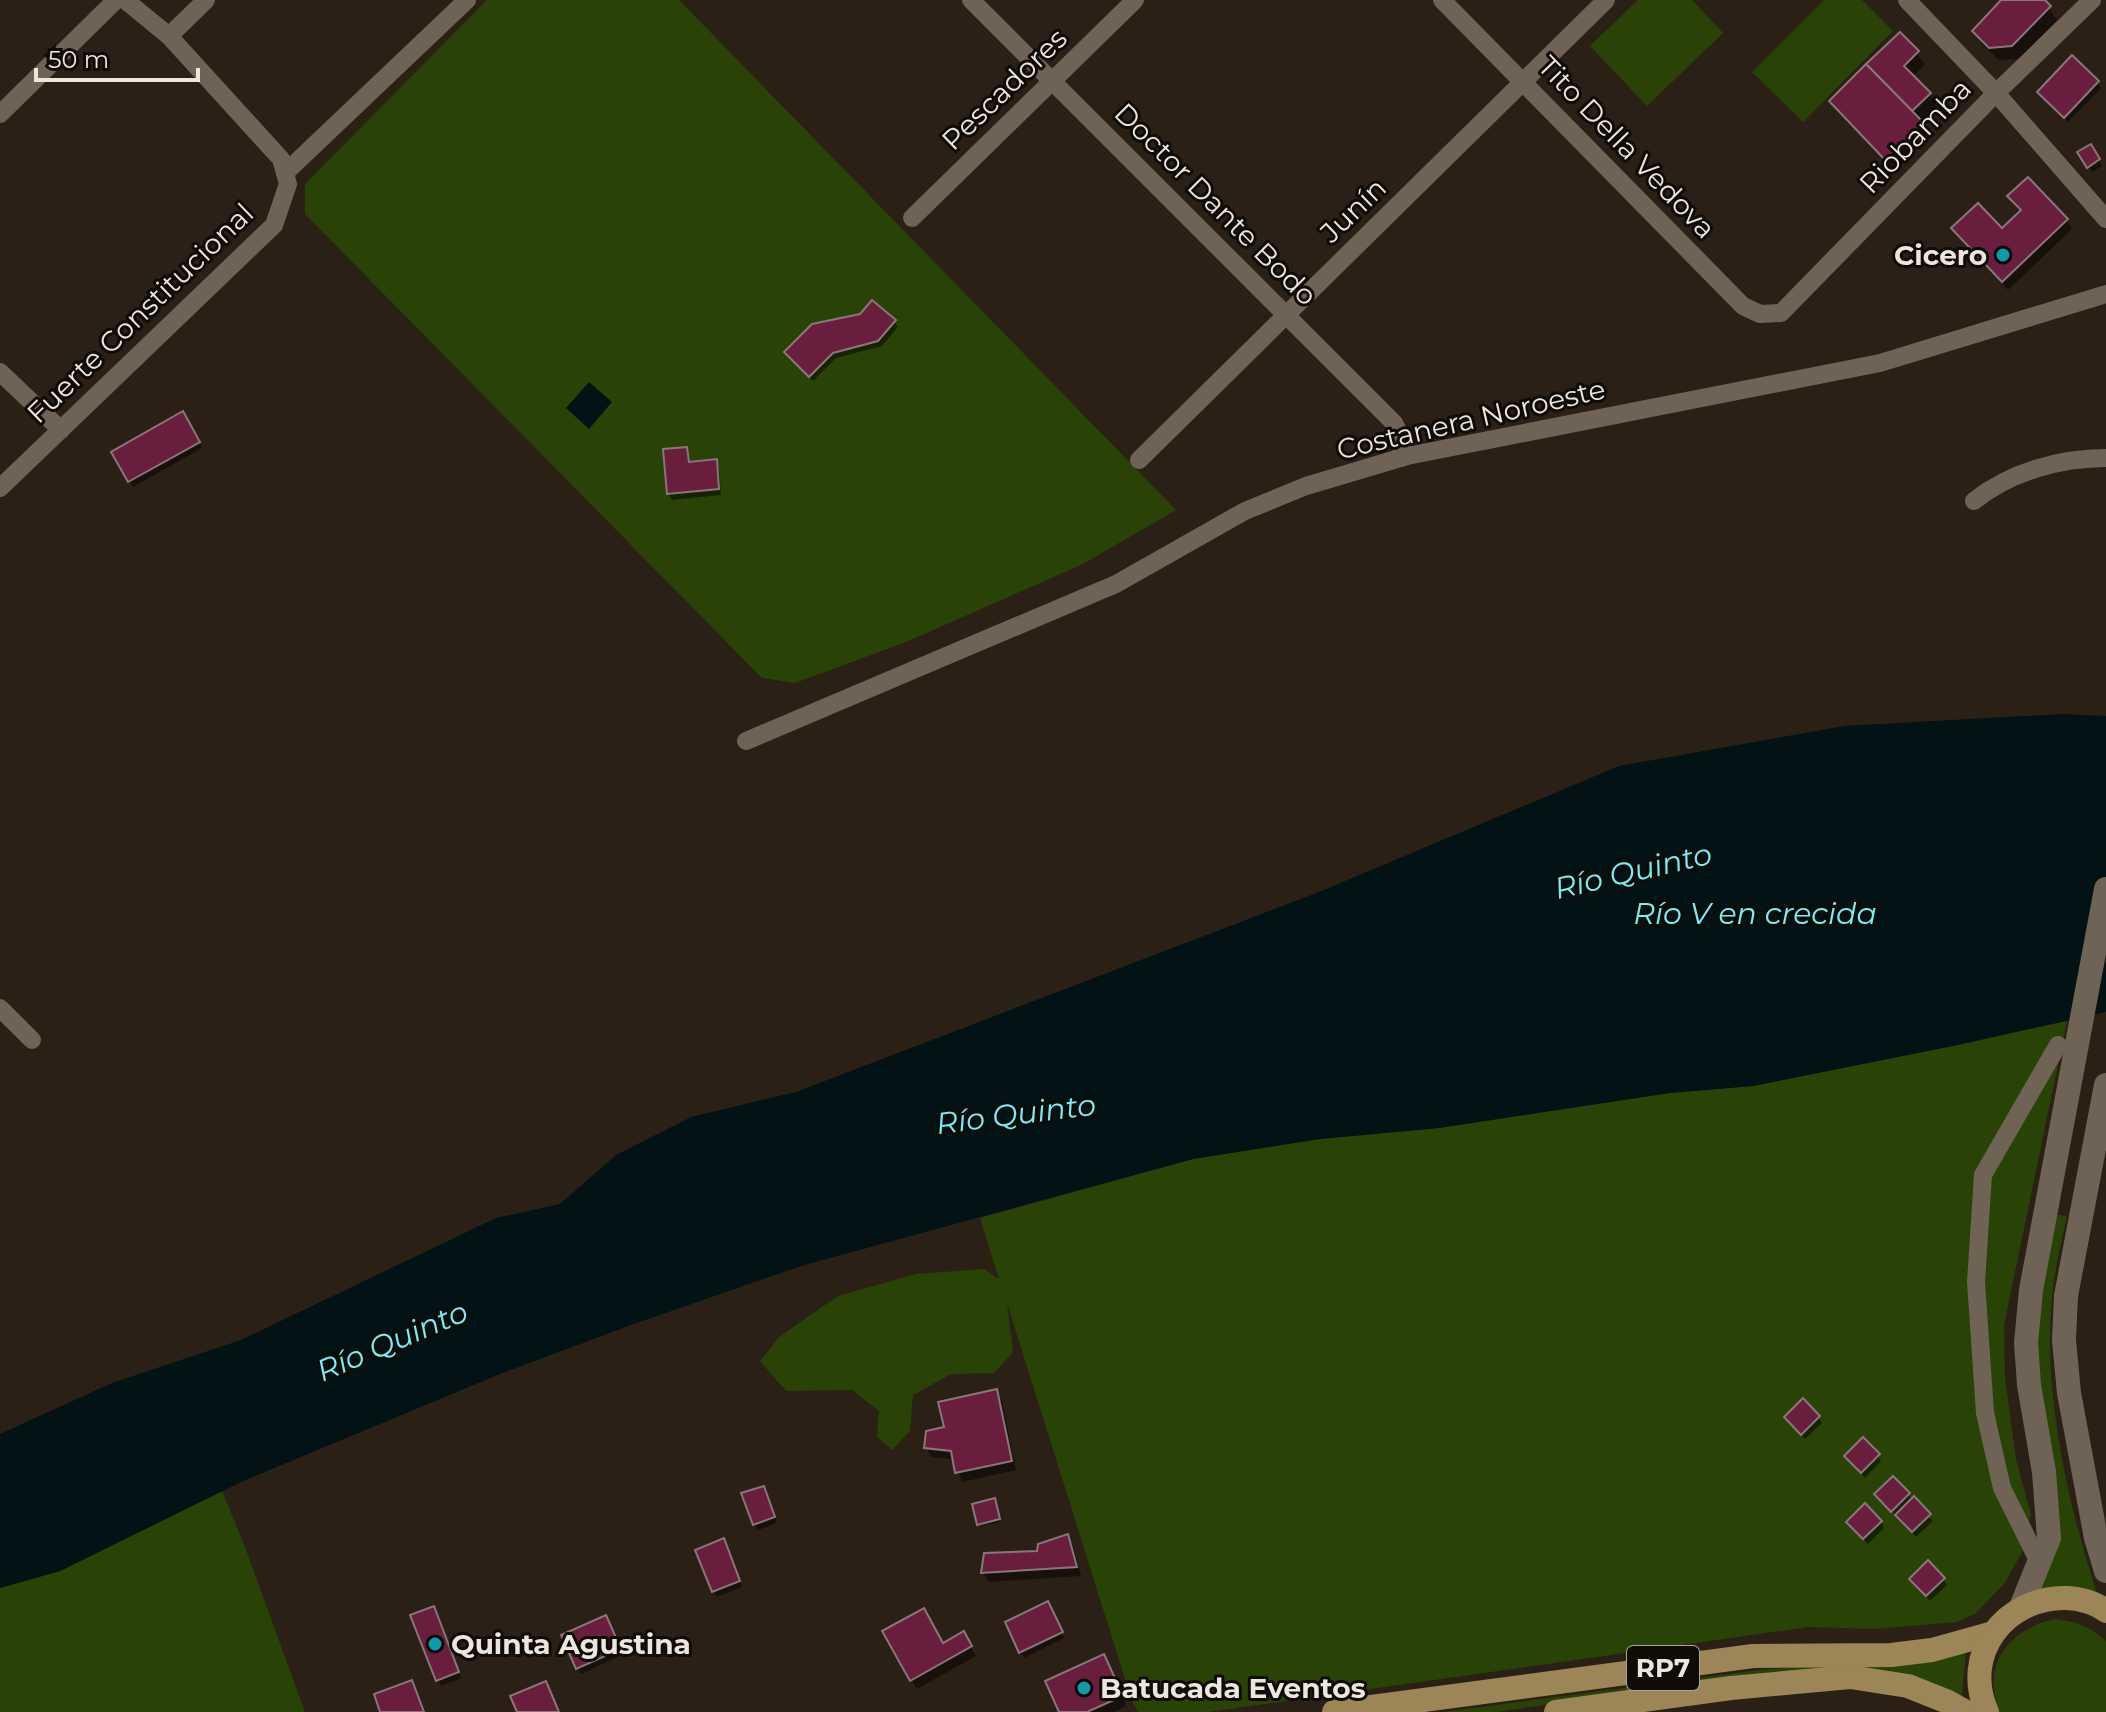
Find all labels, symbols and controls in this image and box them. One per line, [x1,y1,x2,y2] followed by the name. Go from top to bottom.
[934,21,1074,157] street label: Pescadores
[36,32,198,82] scale bar
[48,45,109,74] text: 50 m
[1531,49,1723,245] street label: Tito Della Vedova
[1852,72,1978,200] street label: Riobamba
[1108,96,1324,312] street label: Doctor Dante Bodo
[1312,171,1393,250] street label: Junín
[20,196,260,430] street label: Fuerte Constitucional
[1894,238,1987,272] place label: Cicero
[1994,246,2012,264] marker: Cicero
[1333,372,1609,466] street label: Costanera Noroeste
[1551,835,1715,907] water label: Río Quinto
[1633,895,1877,932] water label: Río V en crecida
[934,1086,1098,1142] water label: Río Quinto
[311,1293,473,1389] water label: Río Quinto
[451,1627,691,1661] place label: Quinta Agustina
[426,1635,444,1653] marker: Quinta Agustina
[1627,1646,1699,1690] road number: RP7
[1100,1671,1366,1705] place label: Batucada Eventos
[1075,1679,1093,1697] marker: Batucada Eventos

